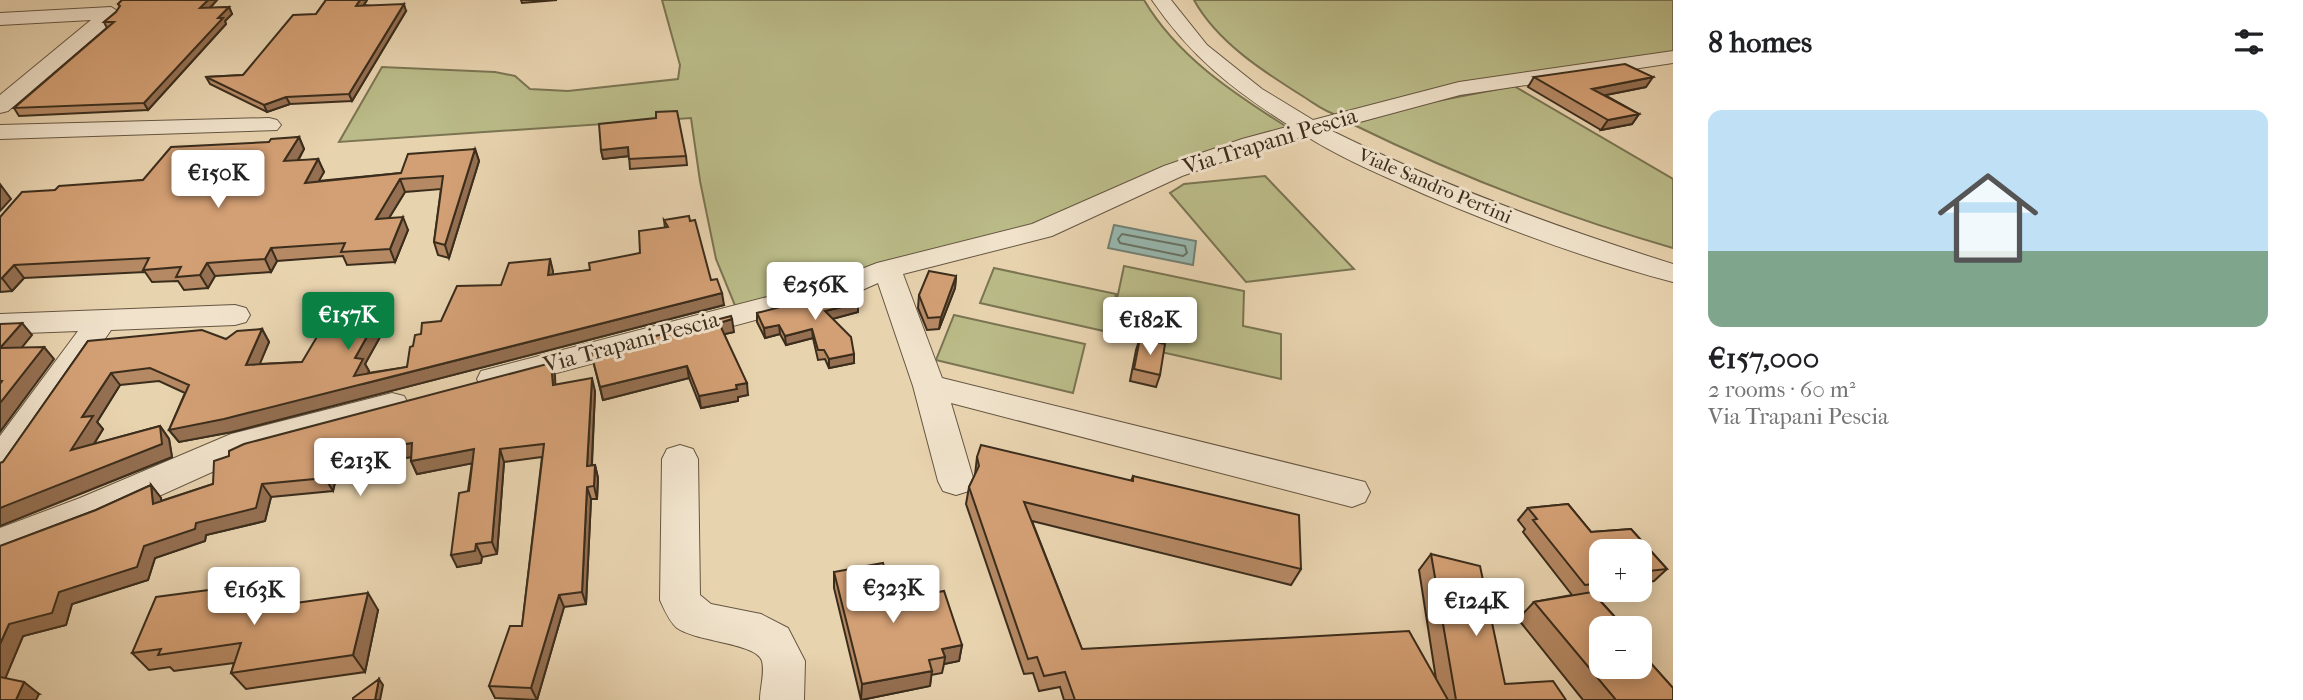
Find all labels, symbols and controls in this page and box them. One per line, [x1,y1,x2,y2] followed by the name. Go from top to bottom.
[2230,23,2268,61] icon: filters
[1708,25,1812,60] text: 8 homes
[1179,102,1361,181] street label: Via Trapani Pescia
[1354,143,1515,228] street label: Viale Sandro Pertini
[169,150,267,210] pin: €150K
[1925,155,2051,281] icon: home
[187,159,249,186] text: €150K
[766,262,864,322] pin: €256K
[783,271,847,298] text: €256K
[299,292,397,352] pin: €157K
[1101,298,1199,357] pin: €182K
[318,301,378,328] text: €157K
[539,305,722,379] street label: Via Trapani Pescia
[1119,306,1181,333] text: €182K
[1708,341,1819,376] text: €157,000
[1708,376,1855,403] text: 2 rooms · 60 m²
[1708,403,1889,430] text: Via Trapani Pescia
[311,438,409,498] pin: €213K
[330,447,390,474] text: €213K
[1589,539,1652,679] map controls
[1589,539,1652,602] button: +
[844,566,942,625] pin: €323K
[205,568,303,627] pin: €163K
[862,574,924,601] text: €323K
[224,576,284,603] text: €163K
[1427,578,1525,638] pin: €124K
[1444,587,1508,614] text: €124K
[1589,616,1652,679] button: −

